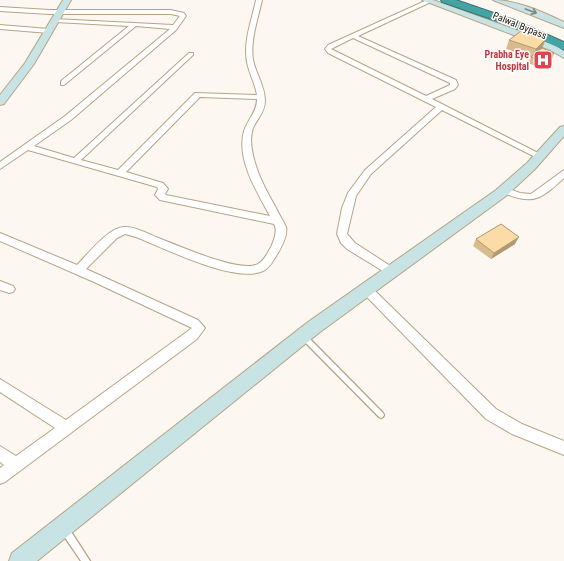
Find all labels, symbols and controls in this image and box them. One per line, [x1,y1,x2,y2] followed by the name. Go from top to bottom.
[525,8,537,16] one-way arrow
[491,10,549,41] street label: Palwal Bypass
[485,49,529,72] place label: Prabha Eye Hospital
[532,49,554,71] hospital icon: Prabha Eye Hospital

